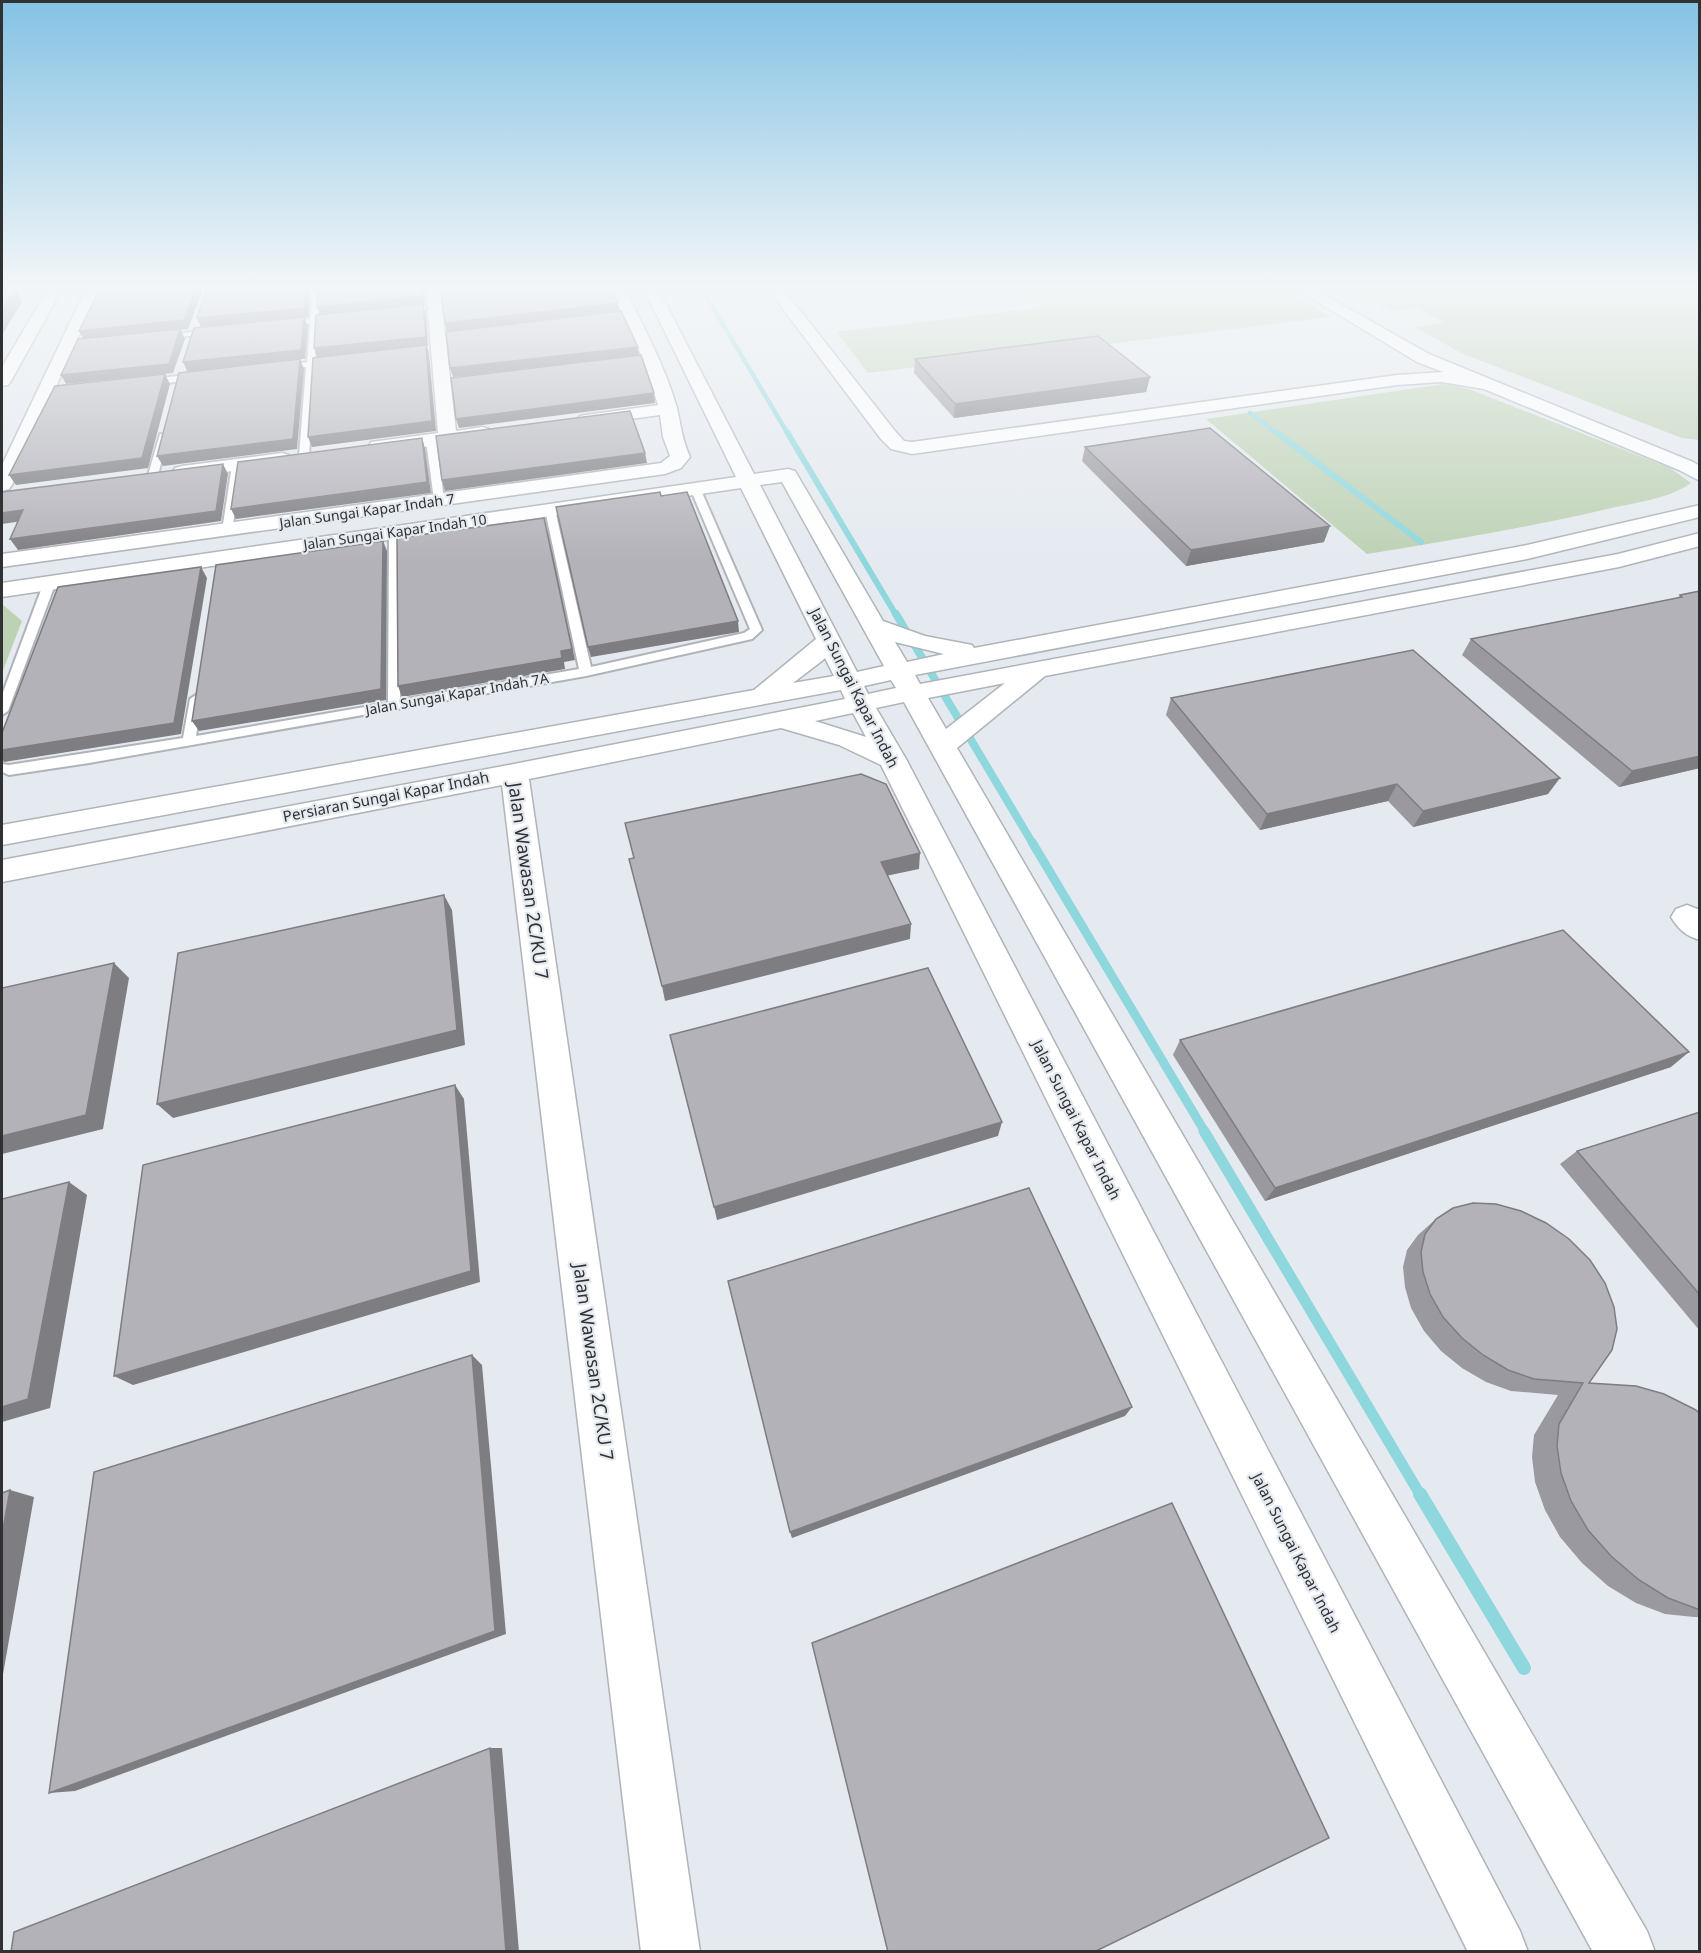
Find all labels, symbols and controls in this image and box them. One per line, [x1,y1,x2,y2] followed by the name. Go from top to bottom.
[276,489,456,532] street label: Jalan Sungai Kapar Indah 7
[300,509,488,554] street label: Jalan Sungai Kapar Indah 10
[805,602,904,771] street label: Jalan Sungai Kapar Indah
[362,668,550,719] street label: Jalan Sungai Kapar Indah 7A
[281,766,491,826] street label: Persiaran Sungai Kapar Indah
[503,779,555,981] street label: Jalan Wawasan 2C/KU 7
[1027,1034,1126,1203] street label: Jalan Sungai Kapar Indah
[568,1260,620,1462] street label: Jalan Wawasan 2C/KU 7
[1247,1467,1346,1636] street label: Jalan Sungai Kapar Indah

